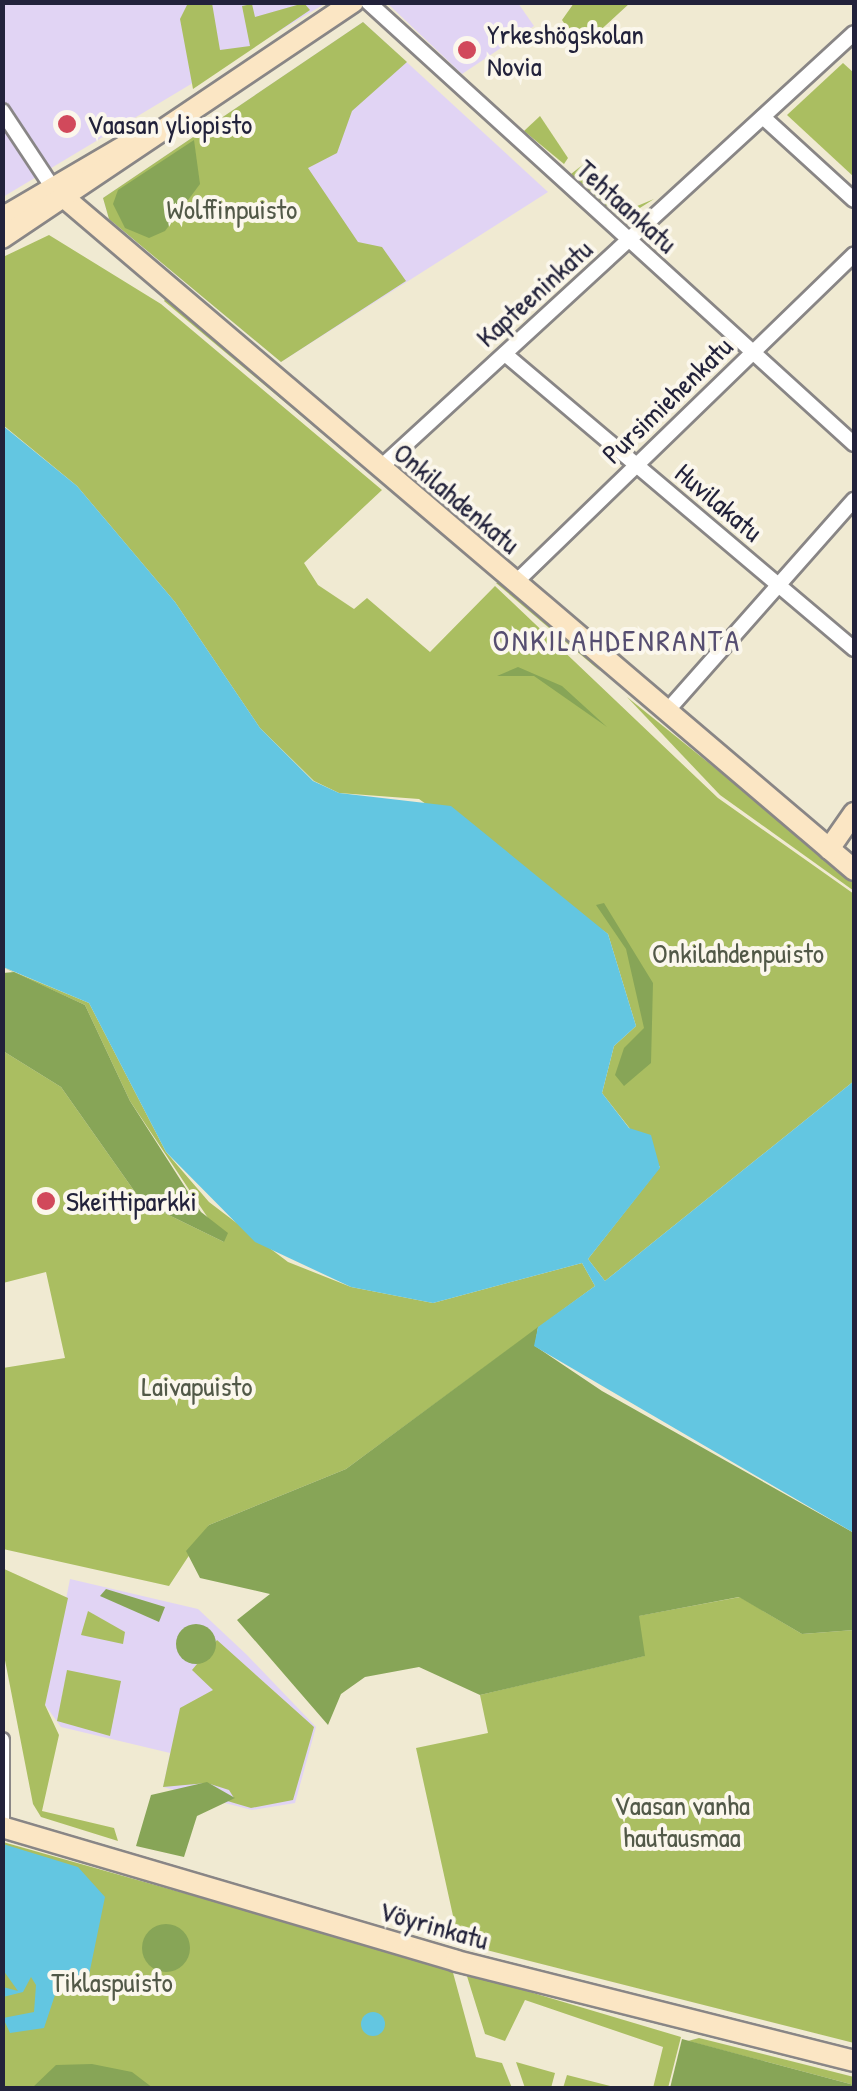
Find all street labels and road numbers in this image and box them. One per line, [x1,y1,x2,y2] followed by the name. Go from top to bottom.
[570,152,684,260] street label: Tehtaankatu
[469,232,599,354] street label: Kapteeninkatu
[595,330,739,470] street label: Pursimiehenkatu
[387,435,527,561] street label: Onkilahdenkatu
[669,456,769,548] street label: Huvilakatu
[376,1893,492,1957] street label: Vöyrinkatu

